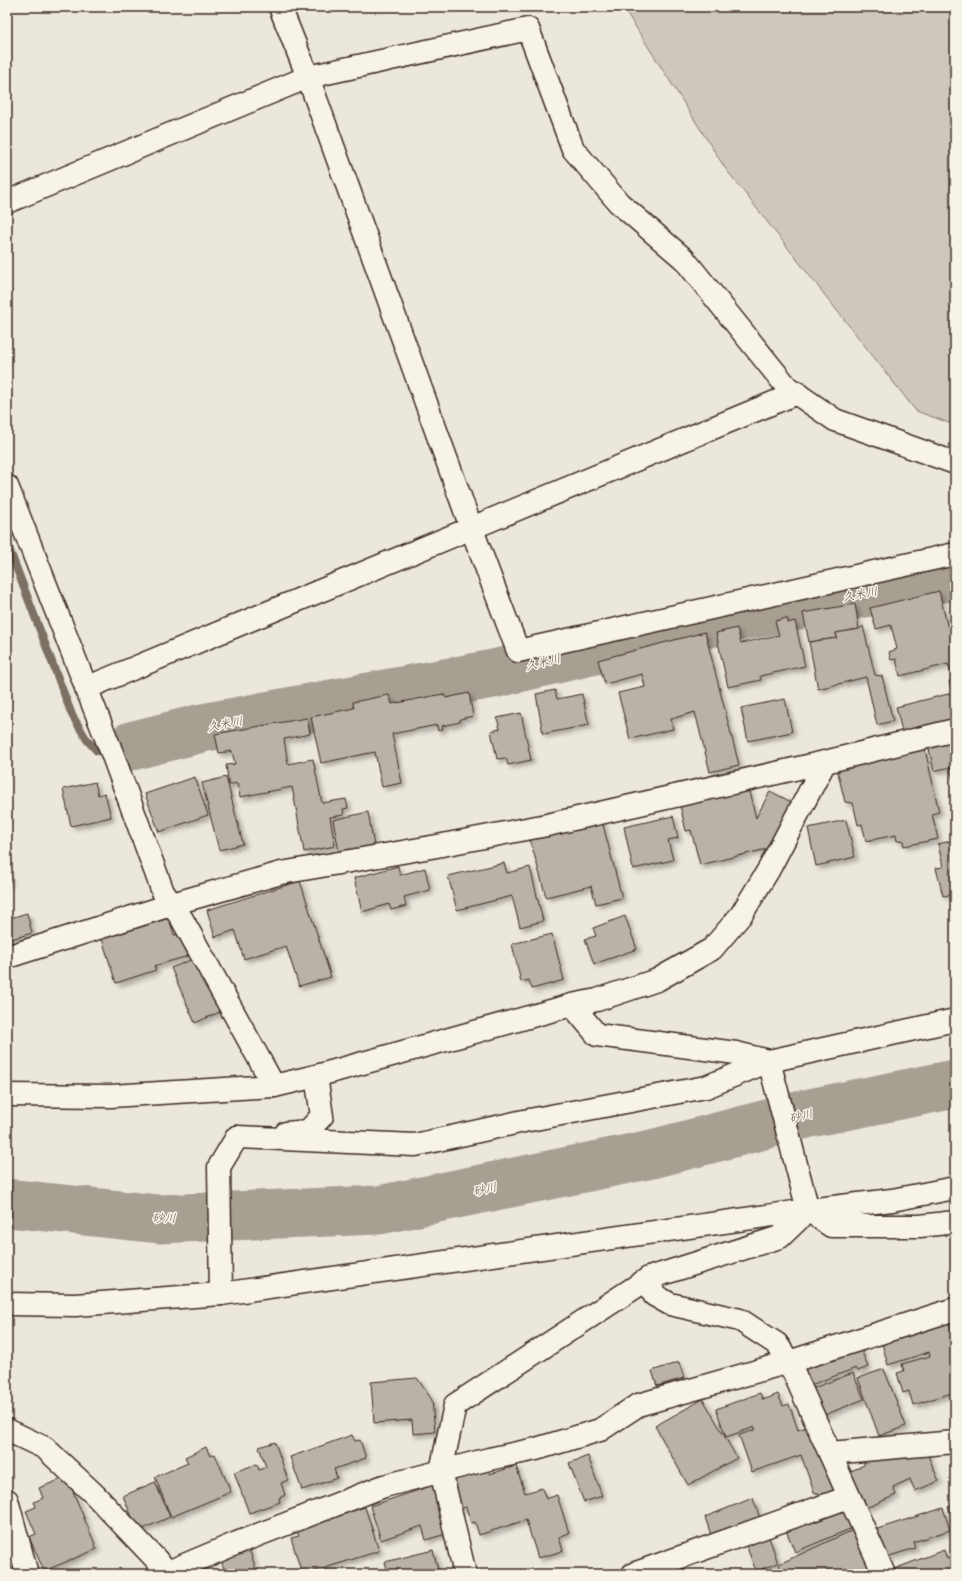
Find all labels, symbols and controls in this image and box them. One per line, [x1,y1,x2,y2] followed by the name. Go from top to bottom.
[841,584,879,605] water label: 久米川
[524,651,562,674] water label: 久米川
[206,714,244,735] water label: 久米川
[788,1106,815,1127] water label: 砂川
[472,1180,498,1199] water label: 砂川
[152,1211,176,1226] water label: 砂川

